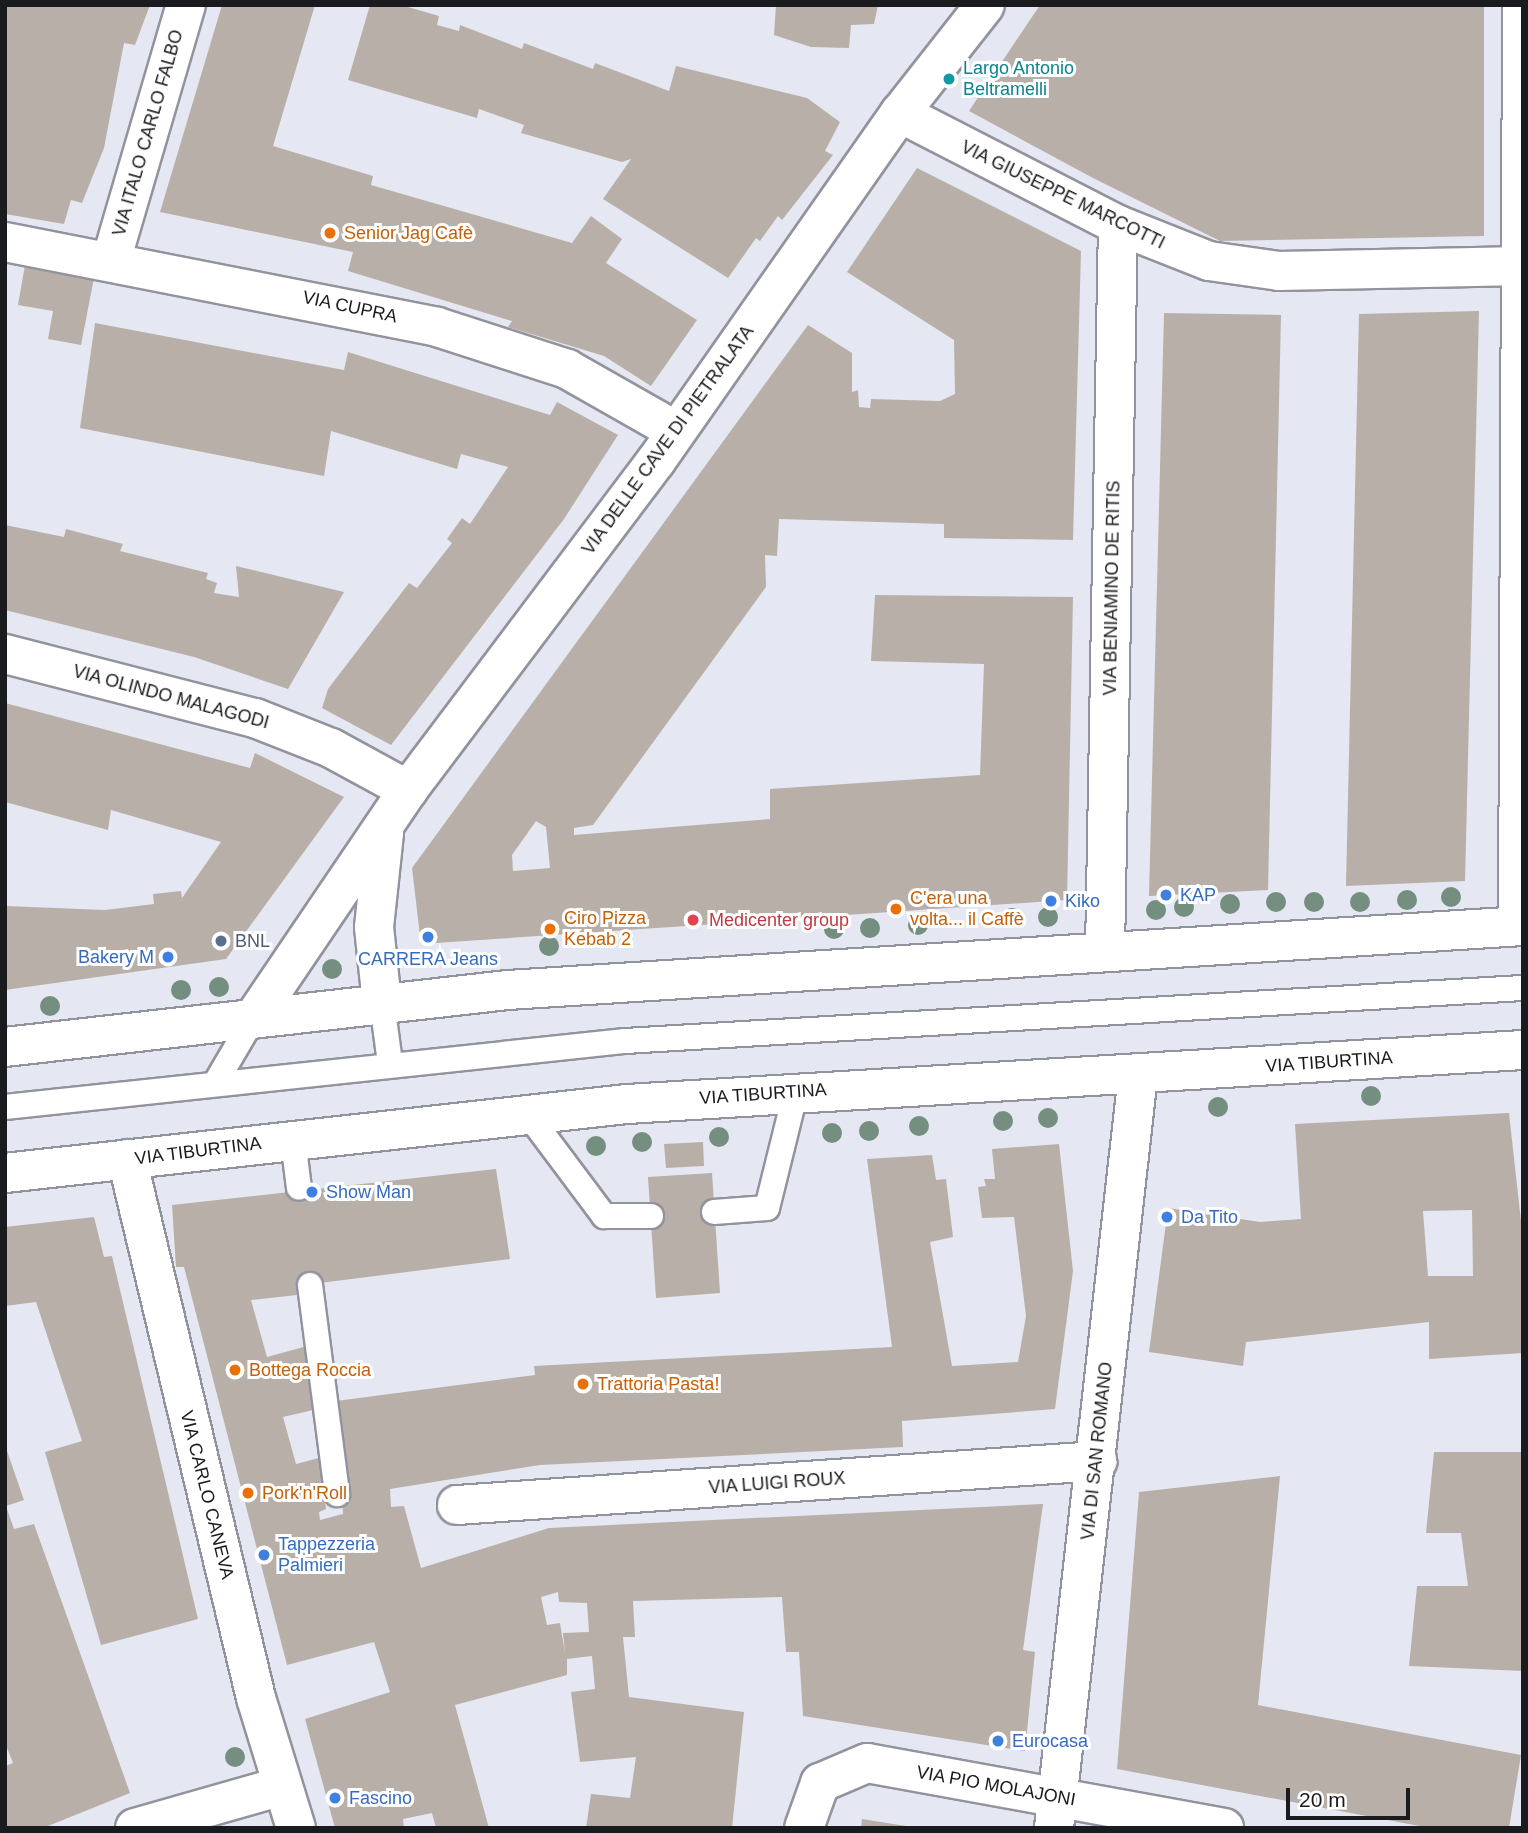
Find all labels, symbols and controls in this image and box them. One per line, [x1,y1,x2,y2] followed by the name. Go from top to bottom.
[108,27,188,239] street label: VIA ITALO CARLO FALBO
[963,58,1075,100] place label: Largo Antonio Beltramelli
[941,71,957,87] marker: Largo Antonio Beltramelli
[957,136,1169,254] street label: VIA GIUSEPPE MARCOTTI
[344,222,473,244] place label: Senior Jag Cafè
[322,225,338,241] marker: Senior Jag Cafè
[300,286,400,328] street label: VIA CUPRA
[577,321,759,559] street label: VIA DELLE CAVE DI PIETRALATA
[1099,480,1125,696] street label: VIA BENIAMINO DE RITIS
[70,660,272,734] street label: VIA OLINDO MALAGODI
[1180,884,1216,906] place label: KAP
[1158,887,1174,903] marker: KAP
[910,888,1024,930] place label: C'era una volta... il Caffè
[1065,890,1100,912] place label: Kiko
[1043,893,1059,909] marker: Kiko
[888,901,904,917] marker: C'era una volta... il Caffè
[564,908,646,950] place label: Ciro Pizza Kebab 2
[709,909,849,931] place label: Medicenter group
[683,910,703,930] marker: Medicenter group
[542,921,558,937] marker: Ciro Pizza Kebab 2
[420,929,436,945] marker: CARRERA Jeans
[235,930,270,952] place label: BNL
[213,933,229,949] marker: BNL
[78,946,154,968] place label: Bakery M
[357,948,499,970] place label: CARRERA Jeans
[160,949,176,965] marker: Bakery M
[1264,1047,1394,1077] street label: VIA TIBURTINA
[698,1079,828,1109] street label: VIA TIBURTINA
[133,1132,263,1170] street label: VIA TIBURTINA
[326,1181,411,1203] place label: Show Man
[304,1184,320,1200] marker: Show Man
[1181,1206,1238,1228] place label: Da Tito
[1159,1209,1175,1225] marker: Da Tito
[249,1359,371,1381] place label: Bottega Roccia
[1077,1360,1117,1542] street label: VIA DI SAN ROMANO
[227,1362,243,1378] marker: Bottega Roccia
[597,1373,719,1395] place label: Trattoria Pasta!
[575,1376,591,1392] marker: Trattoria Pasta!
[176,1408,238,1582] street label: VIA CARLO CANEVA
[707,1467,847,1499] street label: VIA LUIGI ROUX
[262,1482,347,1504] place label: Pork'n'Roll
[240,1485,256,1501] marker: Pork'n'Roll
[278,1534,375,1576] place label: Tappezzeria Palmieri
[256,1547,272,1563] marker: Tappezzeria Palmieri
[1012,1730,1088,1752] place label: Eurocasa
[990,1733,1006,1749] marker: Eurocasa
[914,1761,1078,1811] street label: VIA PIO MOLAJONI
[1290,1773,1414,1817] scale bar
[349,1787,412,1809] place label: Fascino
[1299,1788,1346,1811] text: 20 m
[327,1790,343,1806] marker: Fascino

